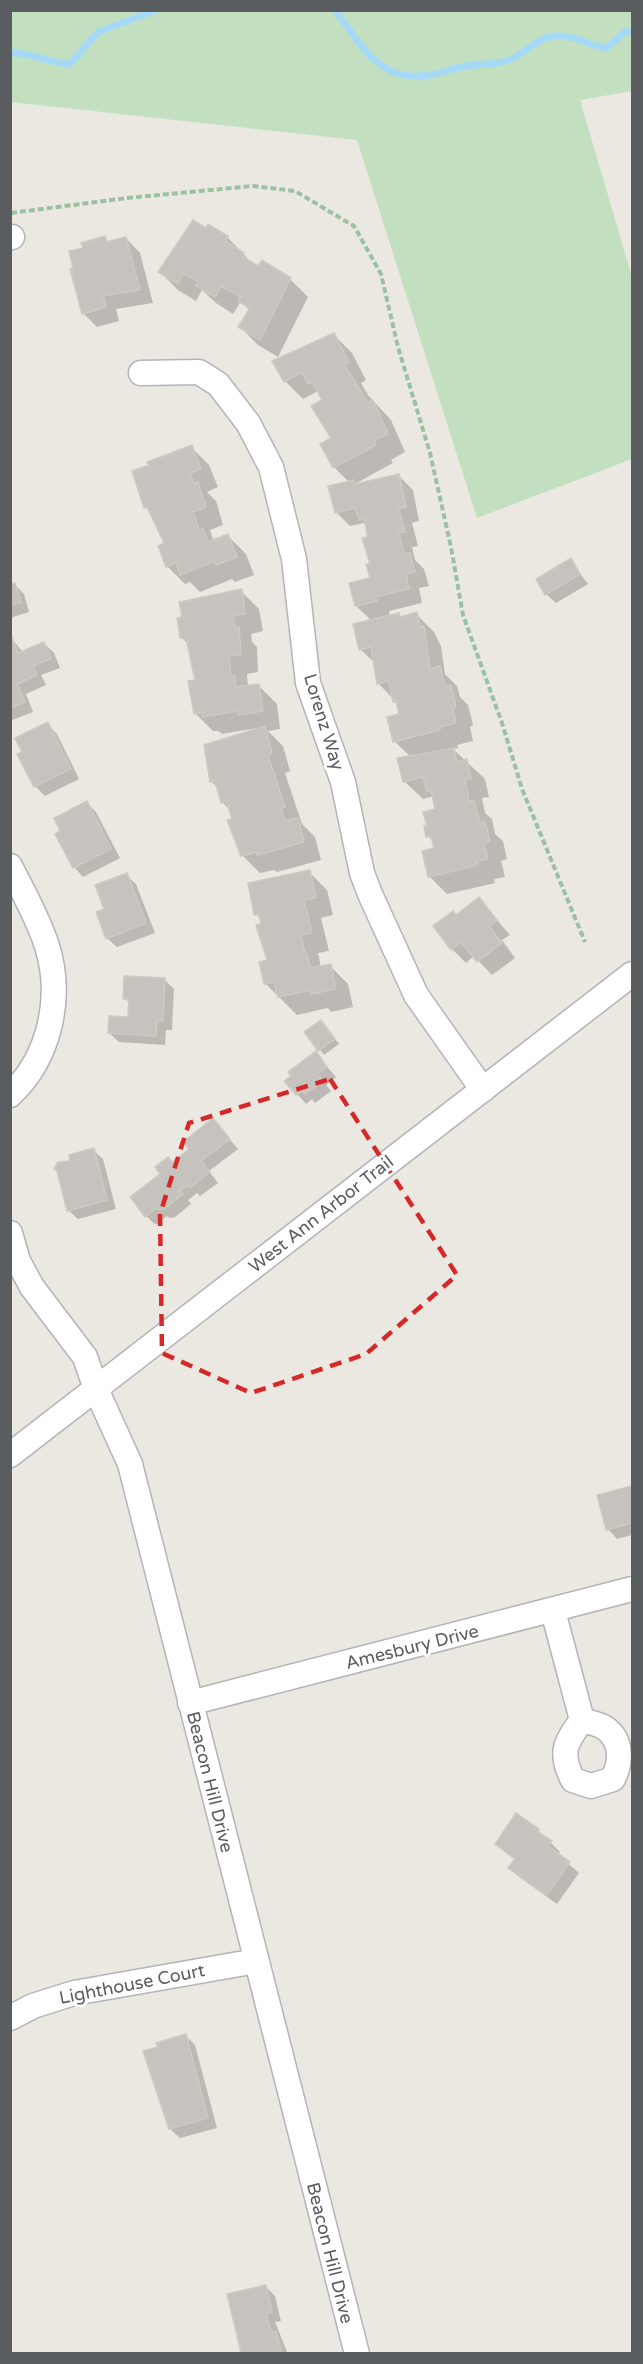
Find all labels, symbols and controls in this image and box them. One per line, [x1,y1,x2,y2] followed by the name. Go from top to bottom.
[299,671,349,773] street label: Lorenz Way
[244,1151,398,1277] street label: West Ann Arbor Trail
[343,1620,481,1674] street label: Amesbury Drive
[182,1709,238,1855] street label: Beacon Hill Drive
[57,1959,207,2009] street label: Lighthouse Court
[302,2180,358,2326] street label: Beacon Hill Drive

